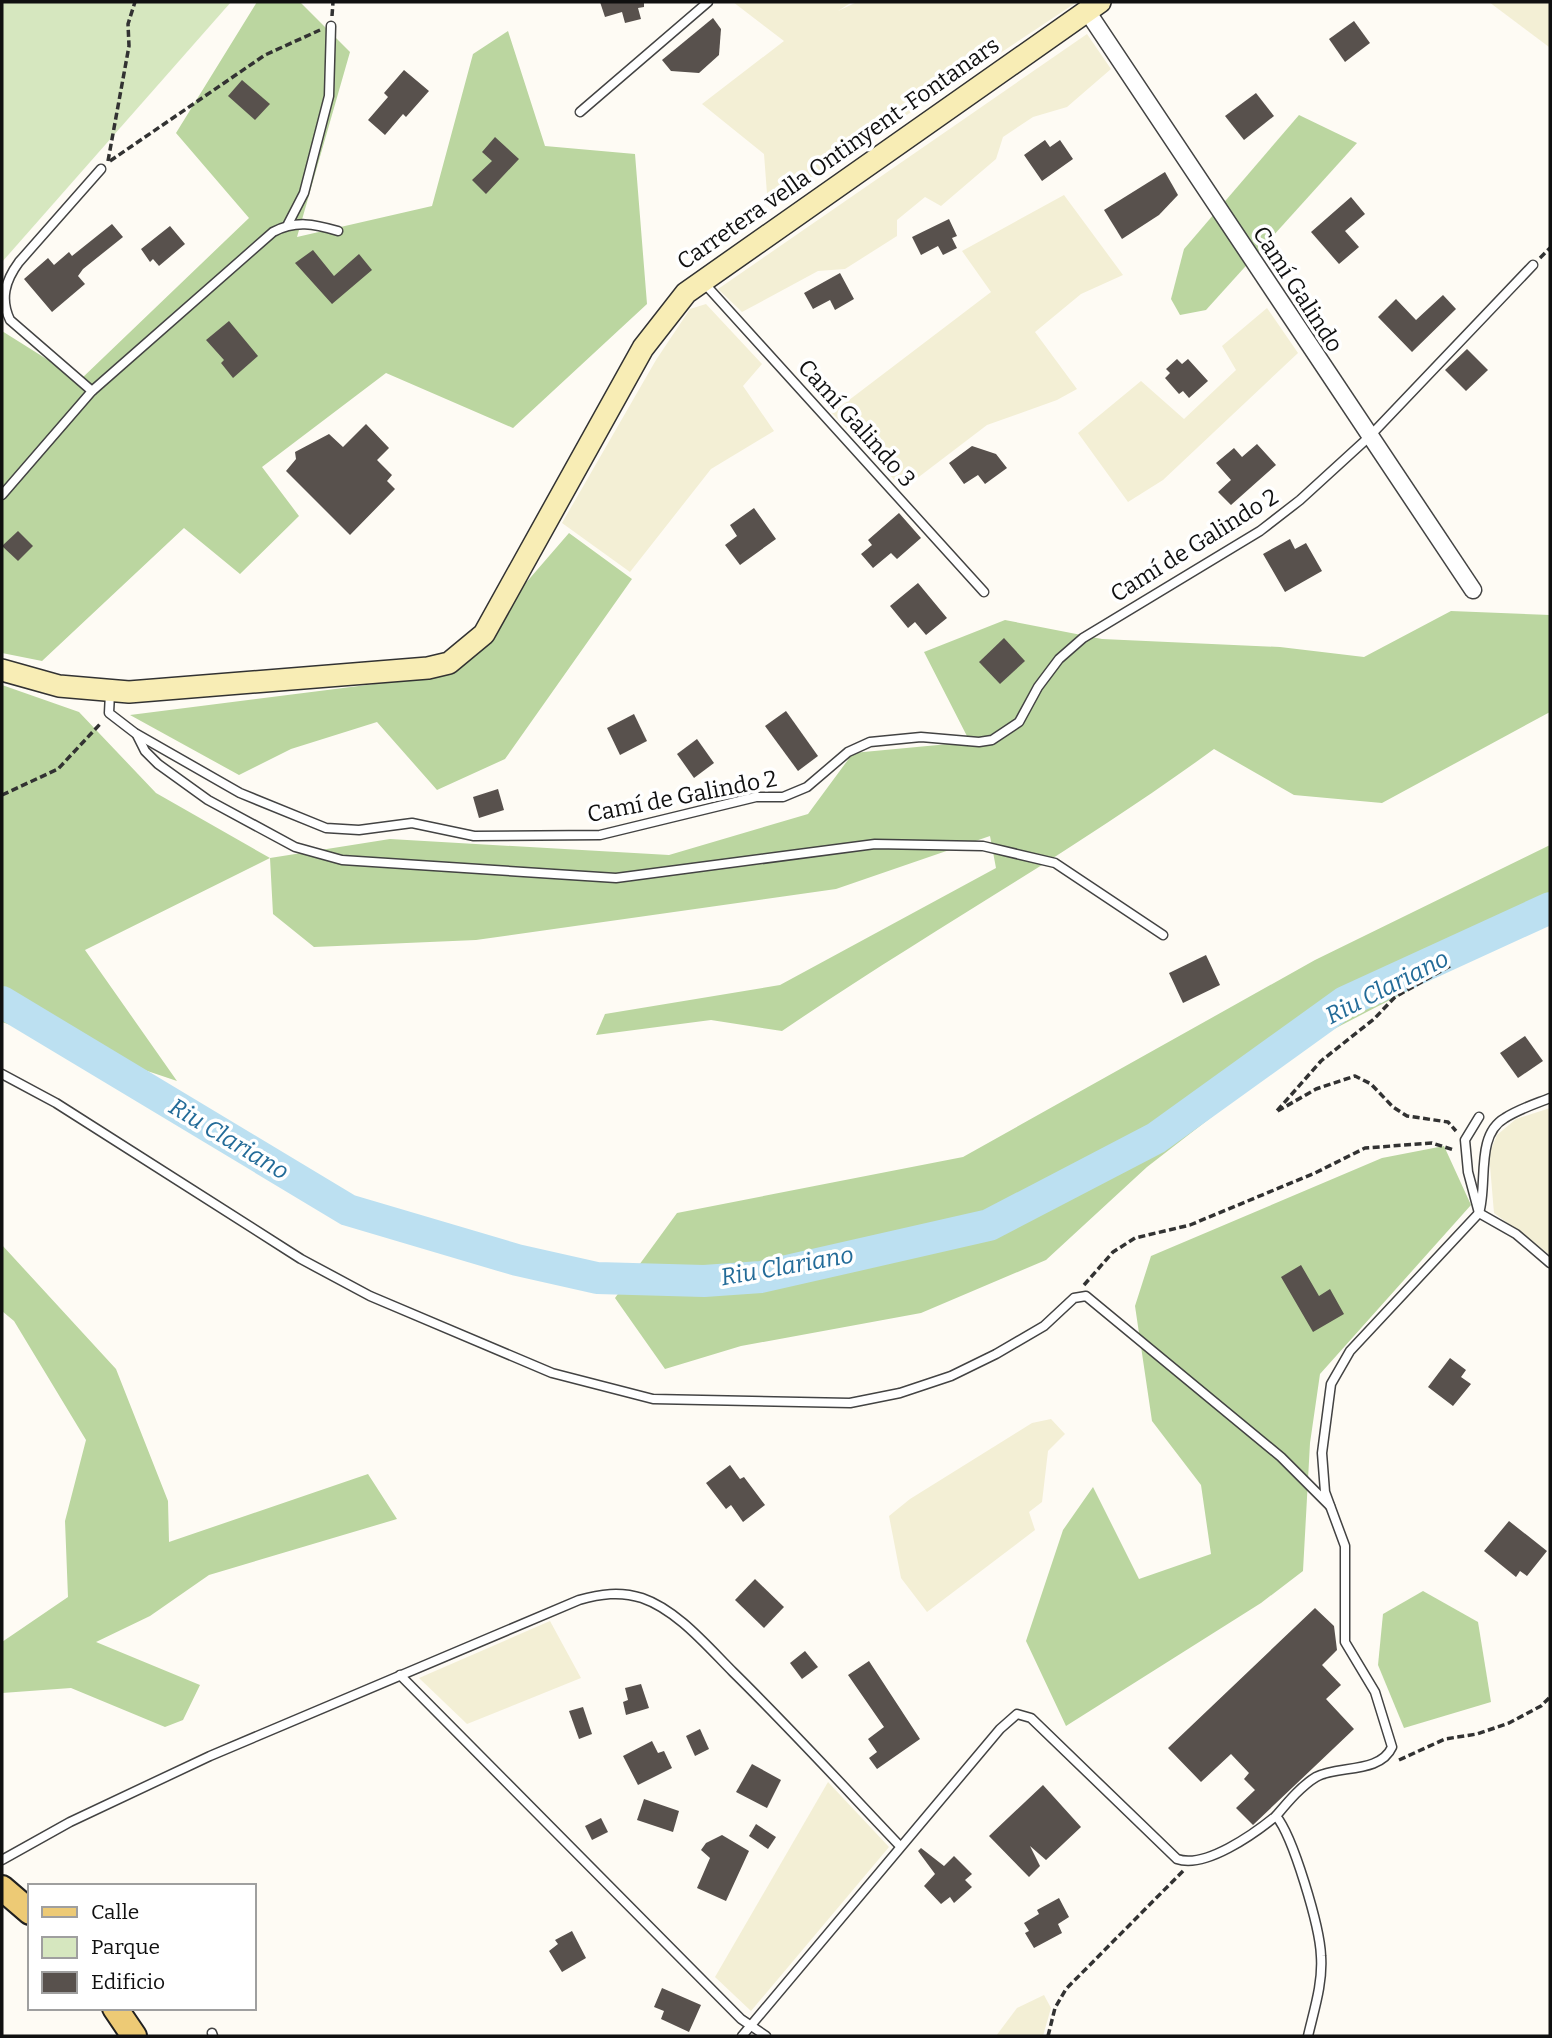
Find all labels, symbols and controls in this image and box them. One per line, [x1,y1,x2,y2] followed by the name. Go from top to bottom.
[671,31,1005,275] street label: Carretera vella Ontinyent-Fontanars
[1247,221,1349,357] street label: Camí Galindo
[792,353,922,493] street label: Camí Galindo 3
[1105,482,1283,608] street label: Camí de Galindo 2
[585,764,779,828] street label: Camí de Galindo 2
[1321,944,1453,1030] water label: Riu Clariano
[164,1092,294,1186] water label: Riu Clariano
[718,1241,856,1291] water label: Riu Clariano
[28,1884,256,2010] legend
[91,1899,139,1925] text: Calle
[91,1934,160,1960] text: Parque
[91,1969,165,1995] text: Edificio

